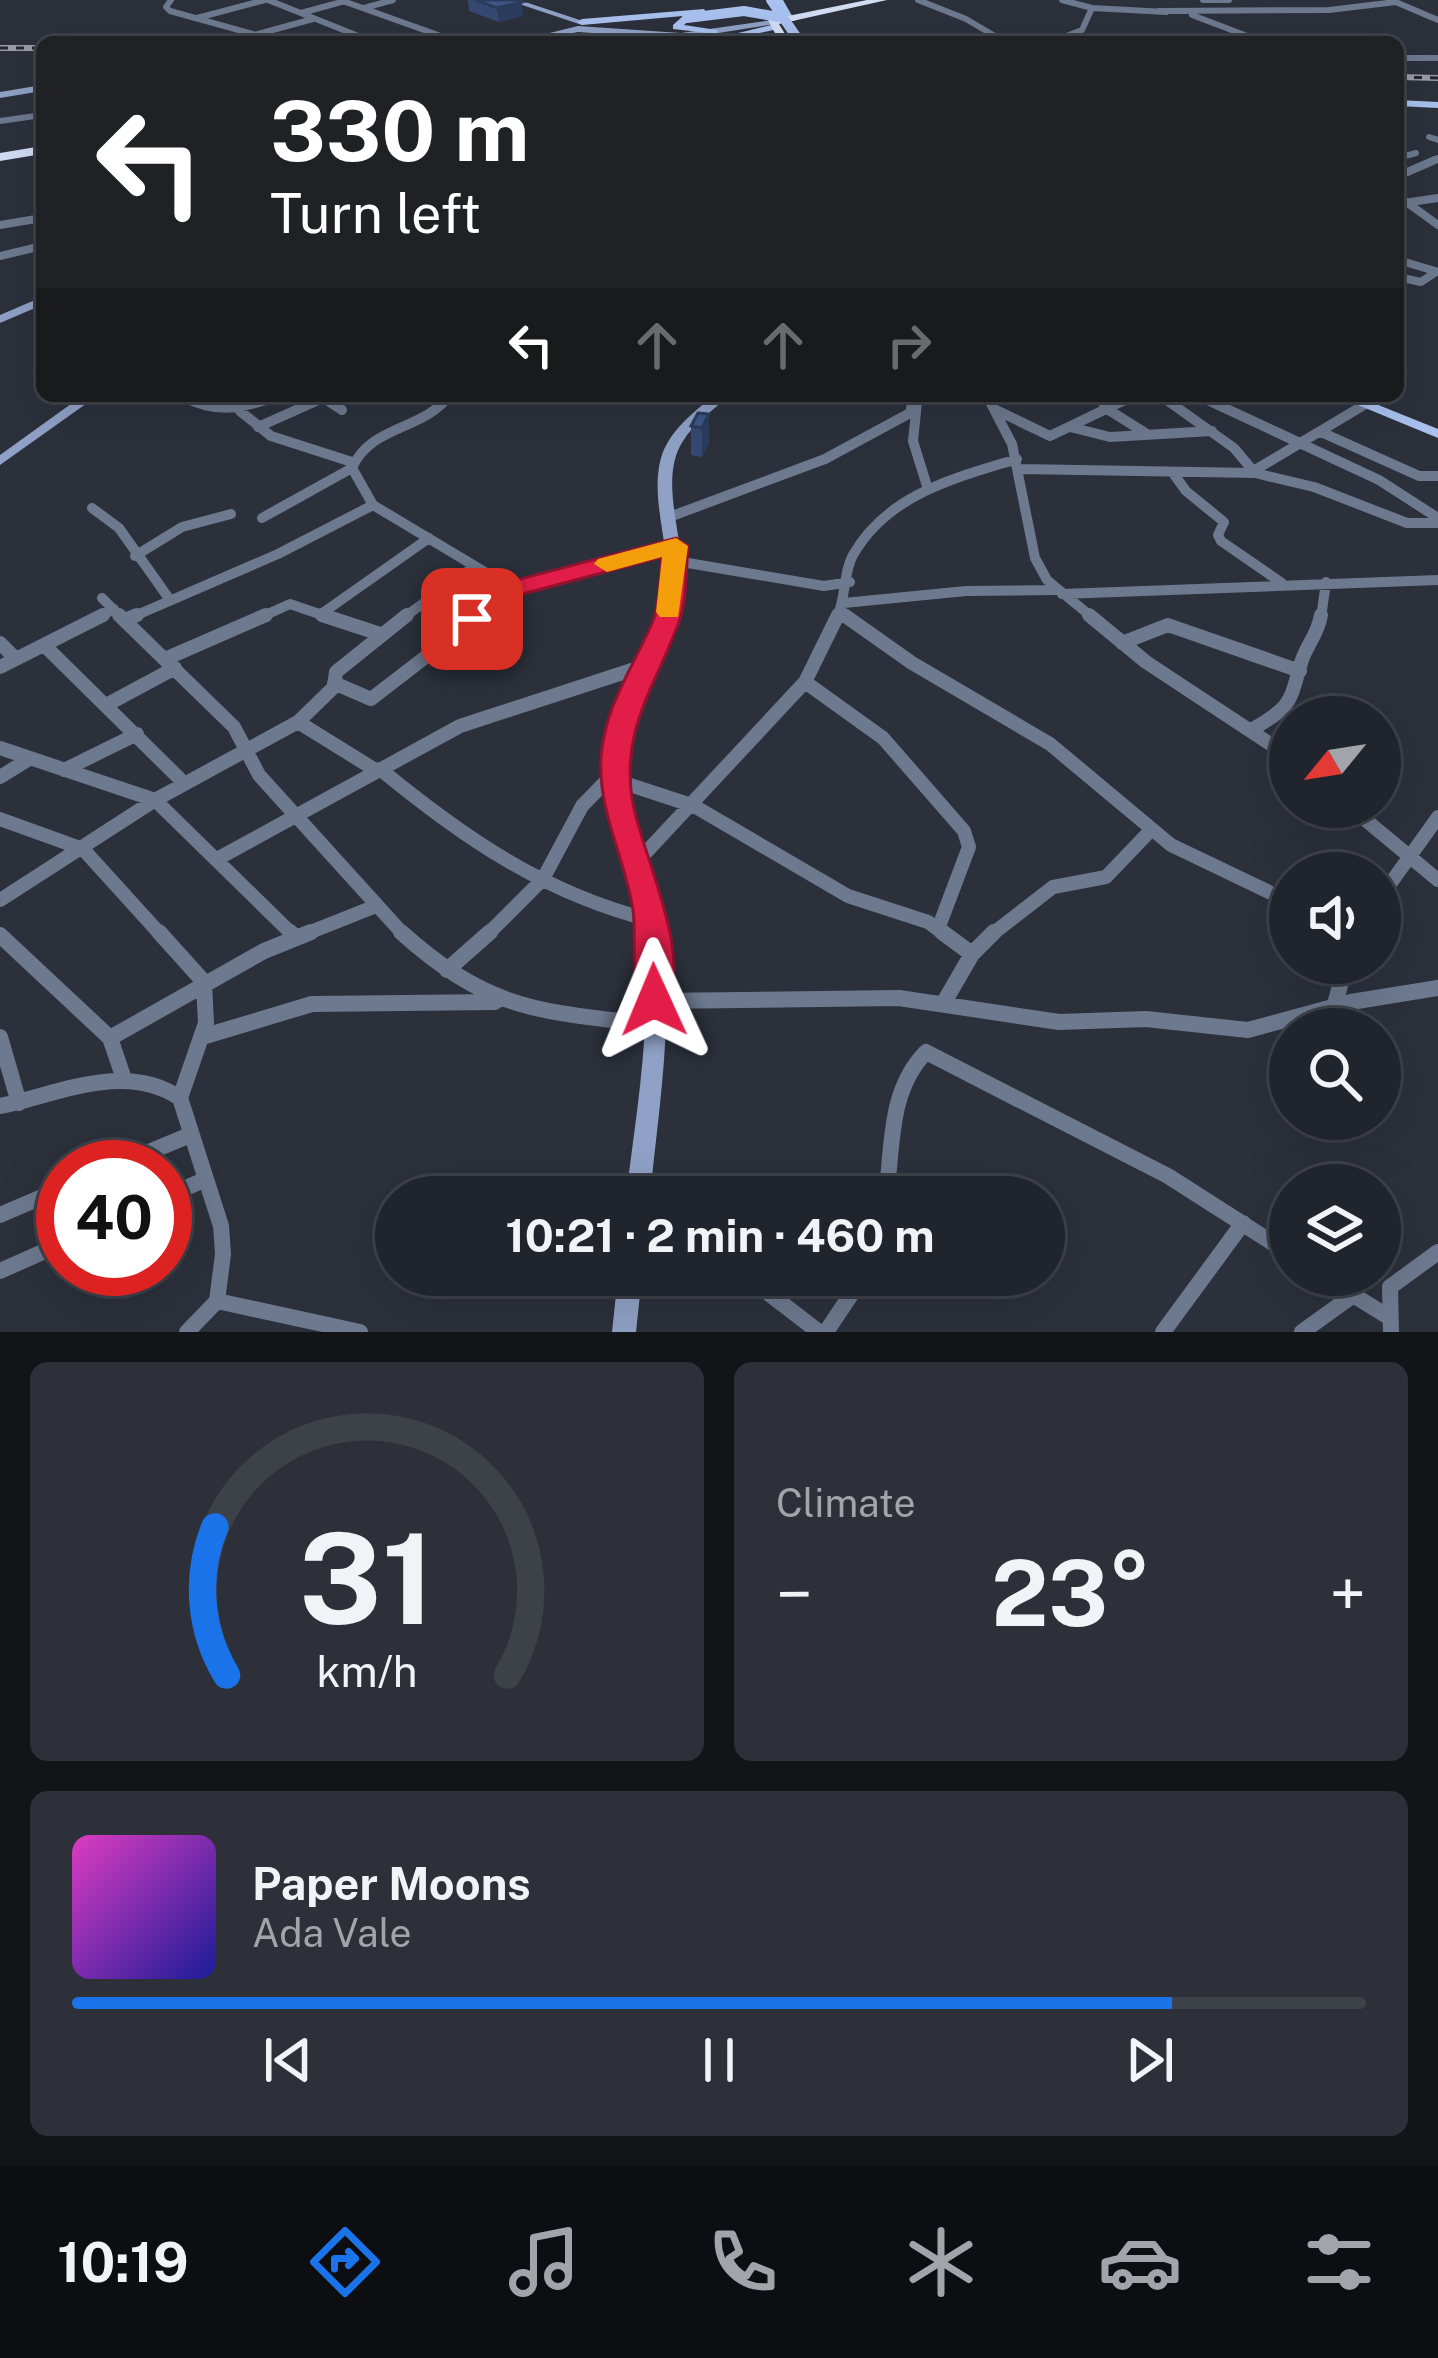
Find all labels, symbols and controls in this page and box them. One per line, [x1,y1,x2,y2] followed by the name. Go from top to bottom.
[270,81,530,180] text: 330 m
[72,84,228,240] icon: left
[270,182,481,245] text: Turn left
[498,312,564,378] icon: left
[624,312,690,378] icon: ahead
[750,312,816,378] icon: ahead
[876,312,942,378] icon: right
[421,568,523,670] pin
[439,586,505,652] icon: arrive
[1269,696,1401,828] north arrow
[1269,696,1401,1296] map controls
[1269,852,1401,984] button: sound
[591,937,717,1063] position arrow
[1269,1008,1401,1140] button: search
[36,1140,192,1296] speed limit sign: 40
[1269,1164,1401,1296] button: layers
[505,1209,935,1262] text: 10:21 · 2 min · 460 m
[776,1480,916,1526] text: Climate
[299,1505,435,1652] text: 31
[991,1540,1151,1646] text: 23°
[776,1555,813,1633] text: −
[1329,1555,1366,1633] text: +
[317,1645,417,1696] text: km/h
[252,1857,531,1910] text: Paper Moons
[252,1910,412,1956] text: Ada Vale
[255,2027,321,2093] icon: previous
[686,2027,752,2093] icon: pause
[1117,2027,1183,2093] icon: next
[303,2220,387,2304] icon: directions
[502,2220,586,2304] icon: music
[701,2220,785,2304] icon: phone
[899,2220,983,2304] icon: climate
[1098,2220,1182,2304] icon: car
[1297,2220,1381,2304] icon: filters
[57,2231,189,2294] text: 10:19

